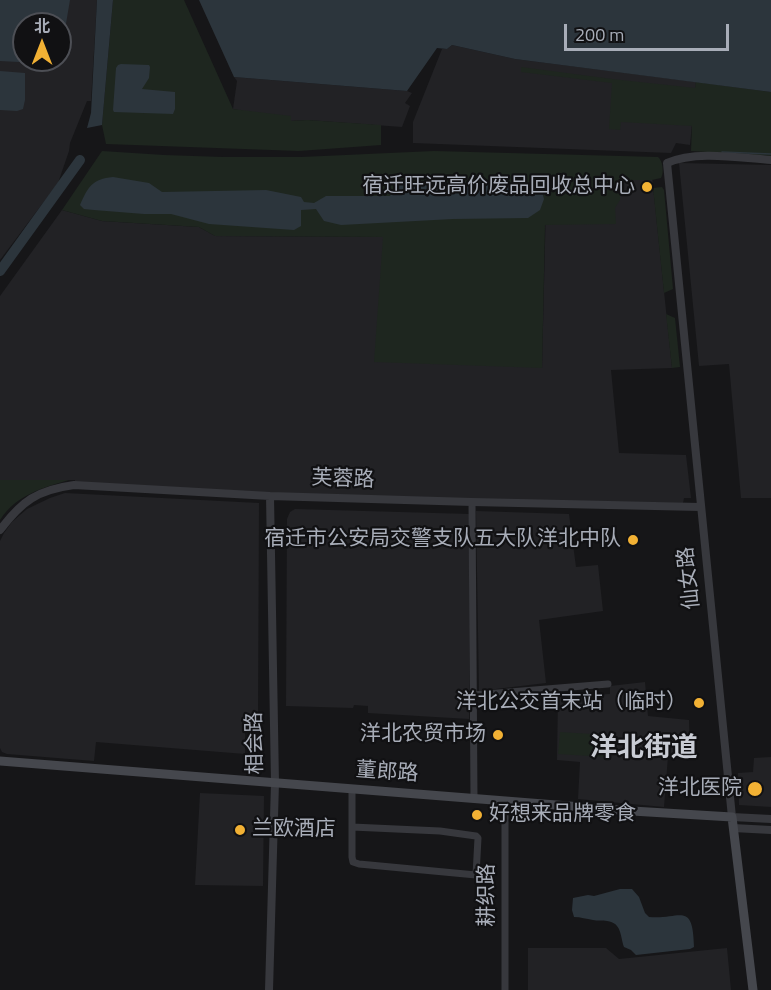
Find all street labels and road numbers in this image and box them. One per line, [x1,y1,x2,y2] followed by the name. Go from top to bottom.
[311,466,375,494] street label: 芙蓉路
[674,545,706,611] street label: 仙女路
[243,711,269,775] street label: 相会路
[355,758,419,788] street label: 董郎路
[475,864,501,926] street label: 耕织路

